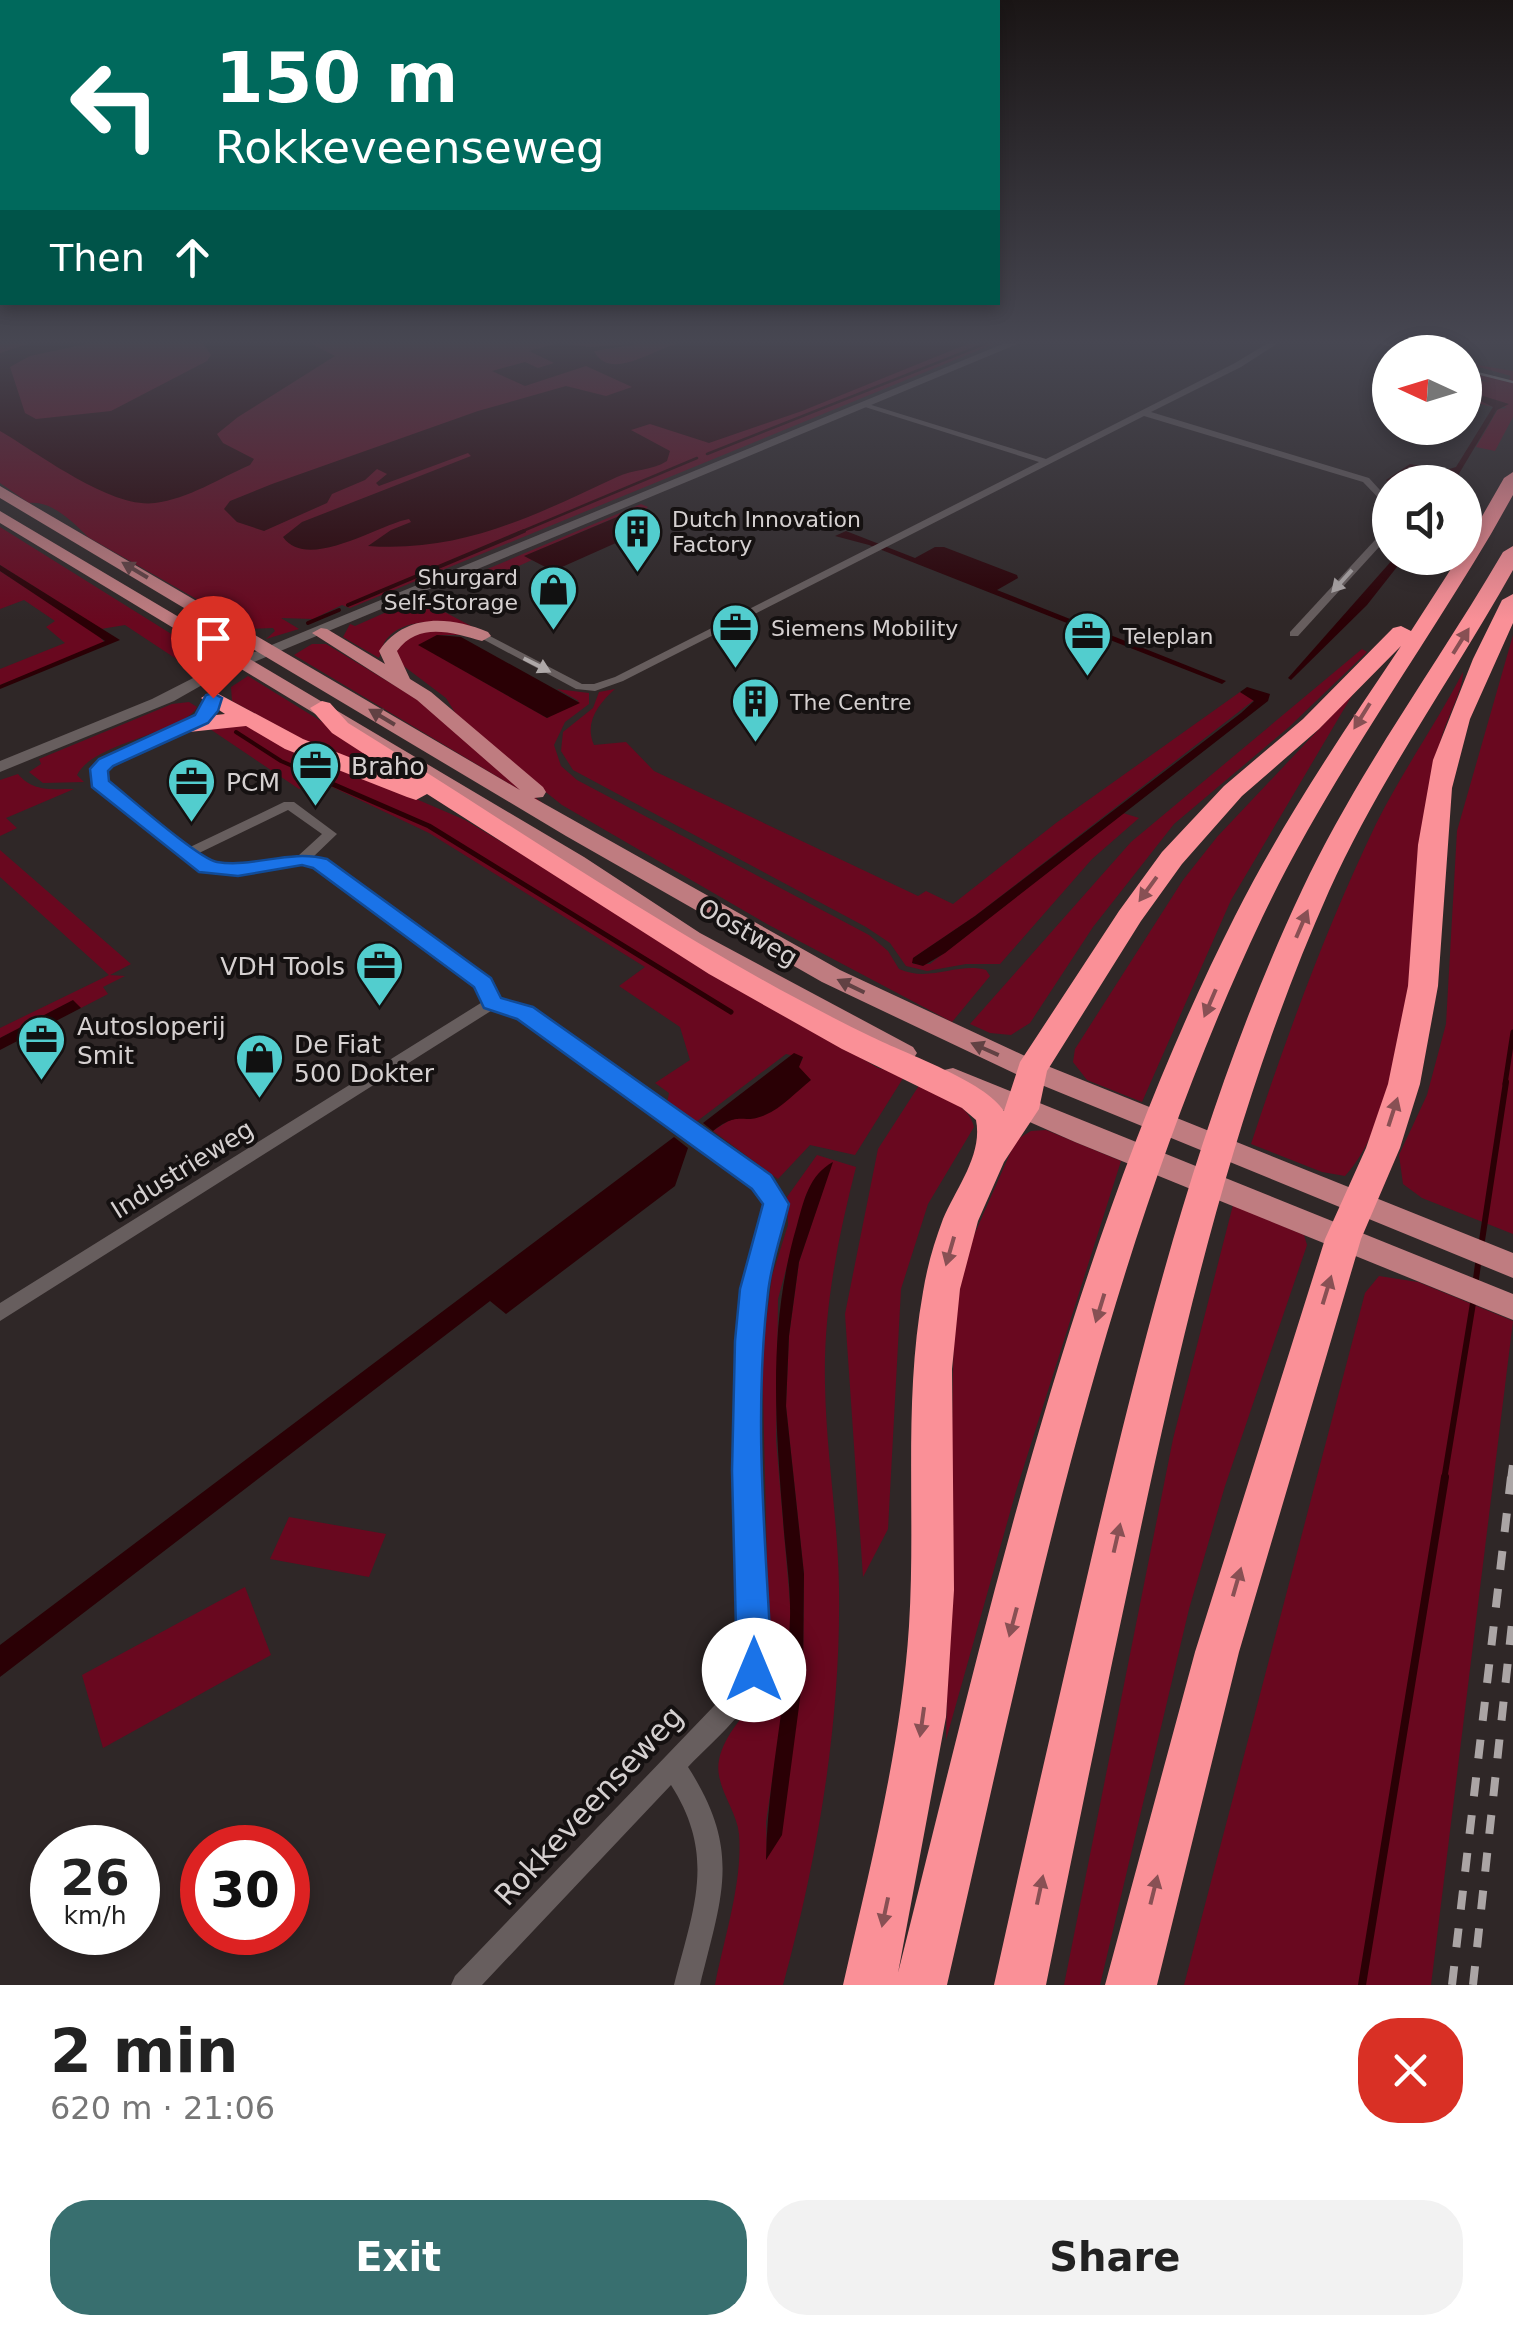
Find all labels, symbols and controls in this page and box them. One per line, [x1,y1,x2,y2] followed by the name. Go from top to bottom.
[215,37,458,119] text: 150 m
[50,40,180,170] icon: left
[215,121,605,174] text: Rokkeveenseweg
[165,230,220,285] icon: ahead
[50,236,145,280] text: Then
[1372,335,1482,445] north arrow
[1372,335,1482,575] map controls
[1372,465,1482,575] button: sound
[611,506,663,574] building icon: Dutch Innovation Factory
[672,507,861,557] place label: Dutch Innovation Factory
[121,562,149,579] one-way arrow
[527,564,579,632] shop icon: Shurgard Self-Storage
[384,565,518,615] place label: Shurgard Self-Storage
[1331,569,1354,593] one-way arrow
[171,596,256,699] pin
[710,602,762,670] office icon: Siemens Mobility
[1062,610,1114,678] office icon: Teleplan
[186,611,241,666] icon: arrive
[771,616,958,641] place label: Siemens Mobility
[1122,624,1213,649] place label: Teleplan
[1452,627,1469,655] one-way arrow
[523,656,552,673] one-way arrow
[729,676,781,744] building icon: The Centre
[789,690,911,715] place label: The Centre
[1354,703,1372,730] one-way arrow
[368,709,396,726] one-way arrow
[290,740,342,808] office icon: Braho
[351,752,425,781] place label: Braho
[165,756,217,824] office icon: PCM
[226,768,280,797] place label: PCM
[1139,876,1159,902] one-way arrow
[693,893,802,972] street label: Oostweg
[1294,909,1310,939] one-way arrow
[354,940,406,1008] office icon: VDH Tools
[220,952,345,981] place label: VDH Tools
[836,978,865,995] one-way arrow
[1202,988,1218,1018] one-way arrow
[77,1012,226,1070] place label: Autosloperij Smit
[16,1014,68,1082] office icon: Autosloperij Smit
[294,1030,435,1088] place label: De Fiat 500 Dokter
[233,1032,285,1100] shop icon: De Fiat 500 Dokter
[970,1041,1000,1057] one-way arrow
[1387,1096,1402,1126] one-way arrow
[106,1114,259,1225] street label: Industrieweg
[942,1236,957,1267] one-way arrow
[1320,1274,1335,1304] one-way arrow
[1091,1294,1106,1324] one-way arrow
[1110,1522,1125,1553] one-way arrow
[1230,1566,1245,1596] one-way arrow
[1004,1606,1020,1637] one-way arrow
[702,1618,806,1722] position arrow
[487,1699,690,1913] street label: Rokkeveenseweg
[913,1706,929,1738] one-way arrow
[180,1825,310,1955] speed limit sign: 30
[60,1849,130,1907] text: 26
[1032,1874,1048,1905] one-way arrow
[1147,1874,1163,1905] one-way arrow
[877,1897,892,1928] one-way arrow
[63,1901,127,1930] text: km/h
[50,2016,238,2086] text: 2 min
[1358,2018,1463,2123] button: close
[50,2089,275,2127] text: 620 m · 21:06
[50,2200,747,2315] button: Exit
[767,2200,1463,2315] button: Share

